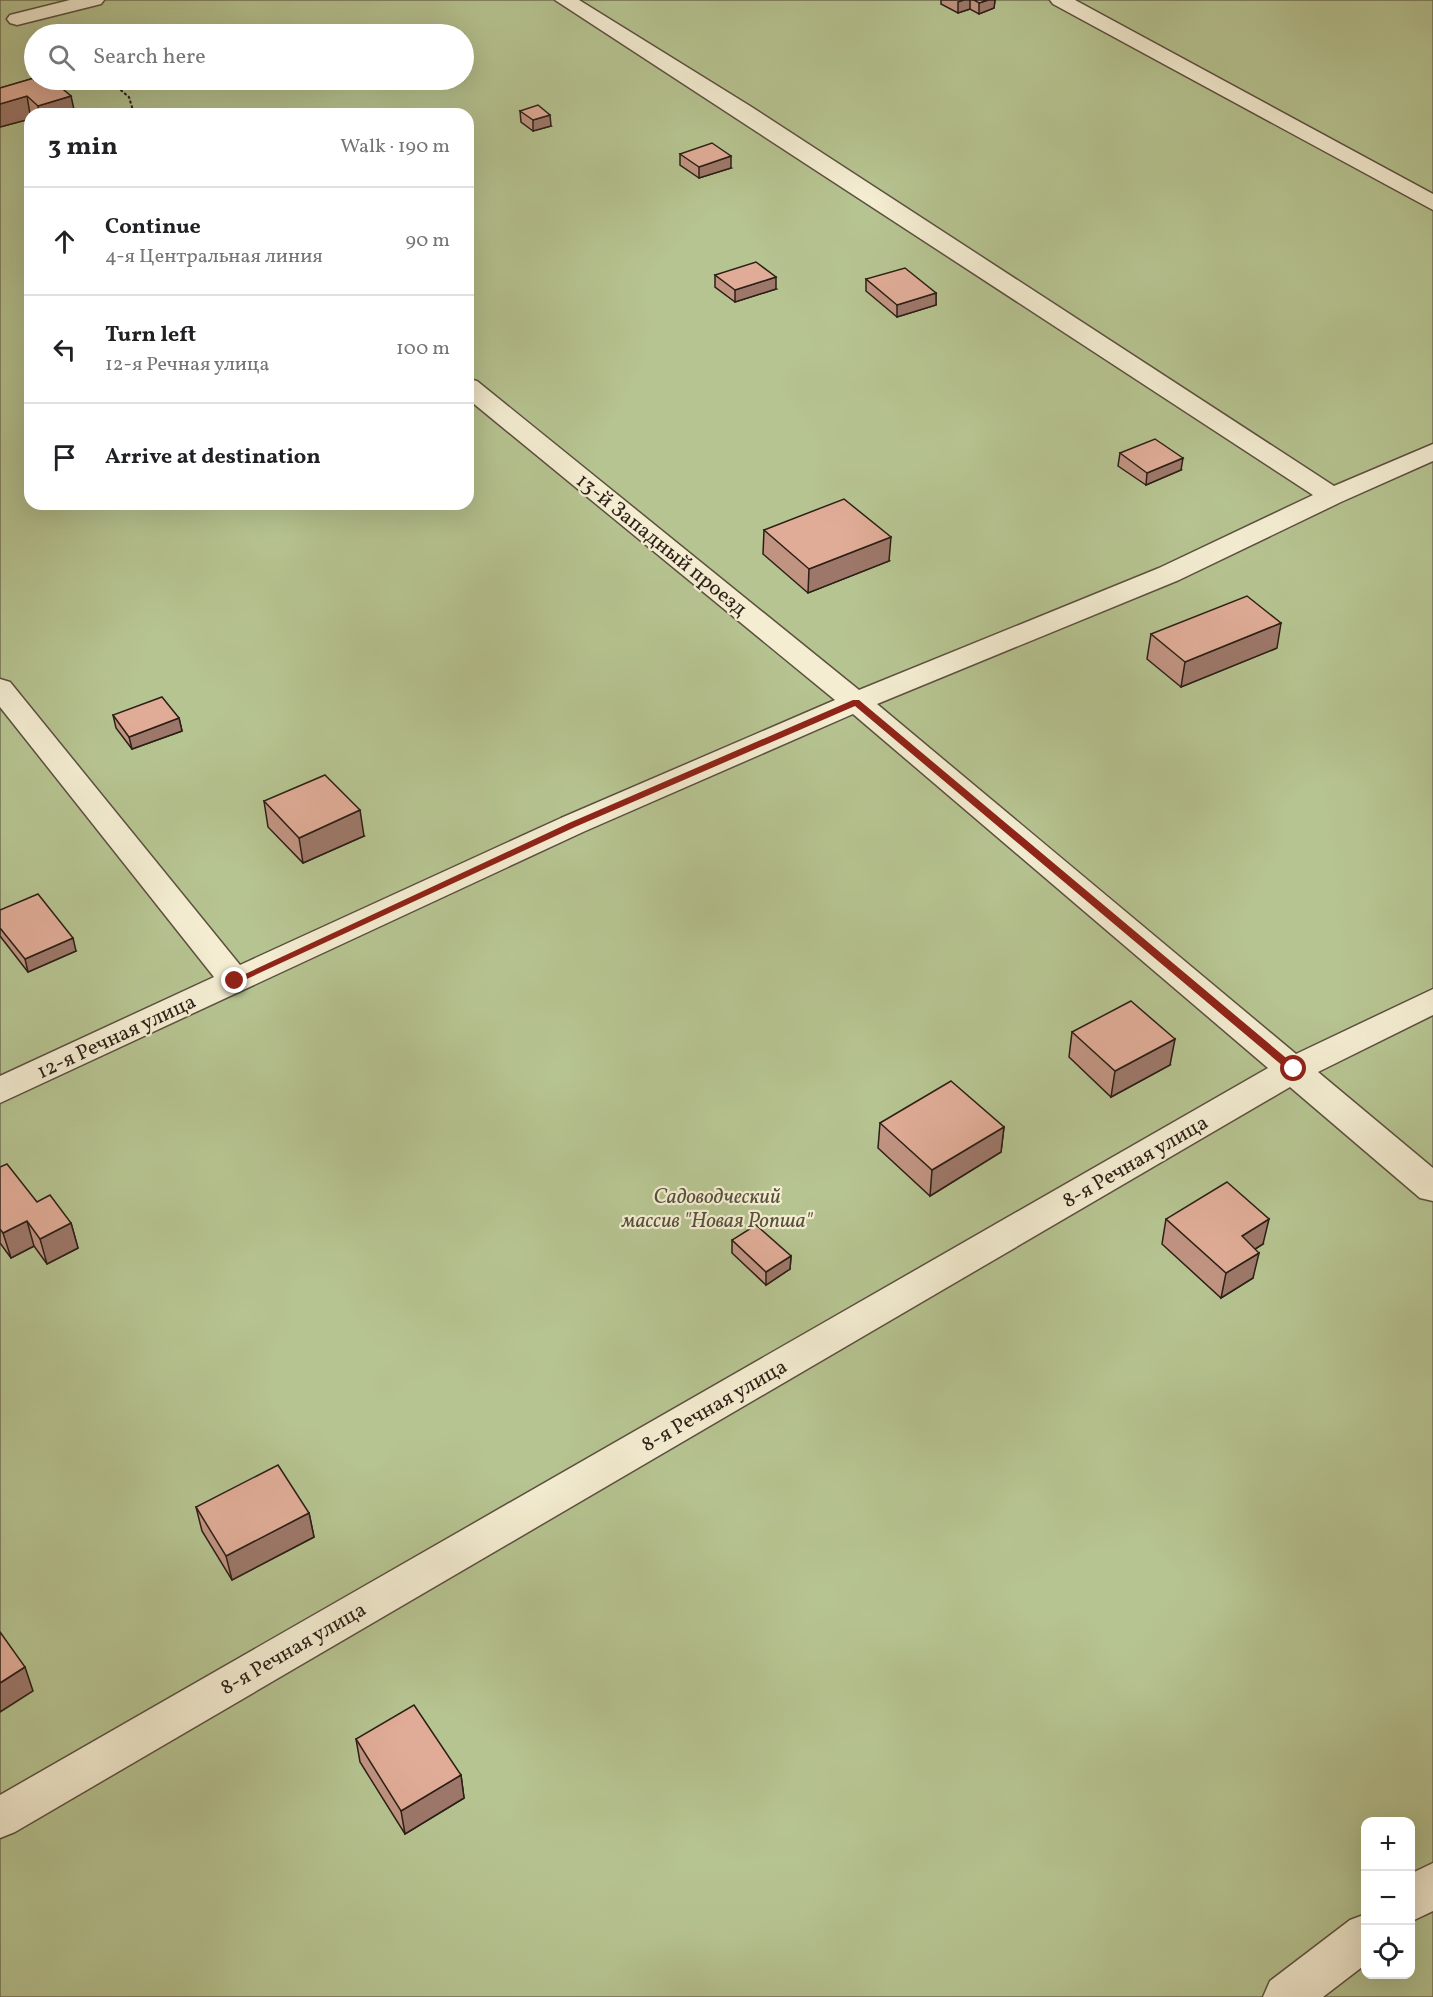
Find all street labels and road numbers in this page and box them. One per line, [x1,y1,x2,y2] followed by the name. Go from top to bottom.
[569,467,753,623] street label: 13-й Западный проезд
[32,988,201,1087] street label: 12-я Речная улица
[1058,1109,1214,1216] street label: 8-я Речная улица
[637,1353,793,1460] street label: 8-я Речная улица
[216,1596,372,1703] street label: 8-я Речная улица

